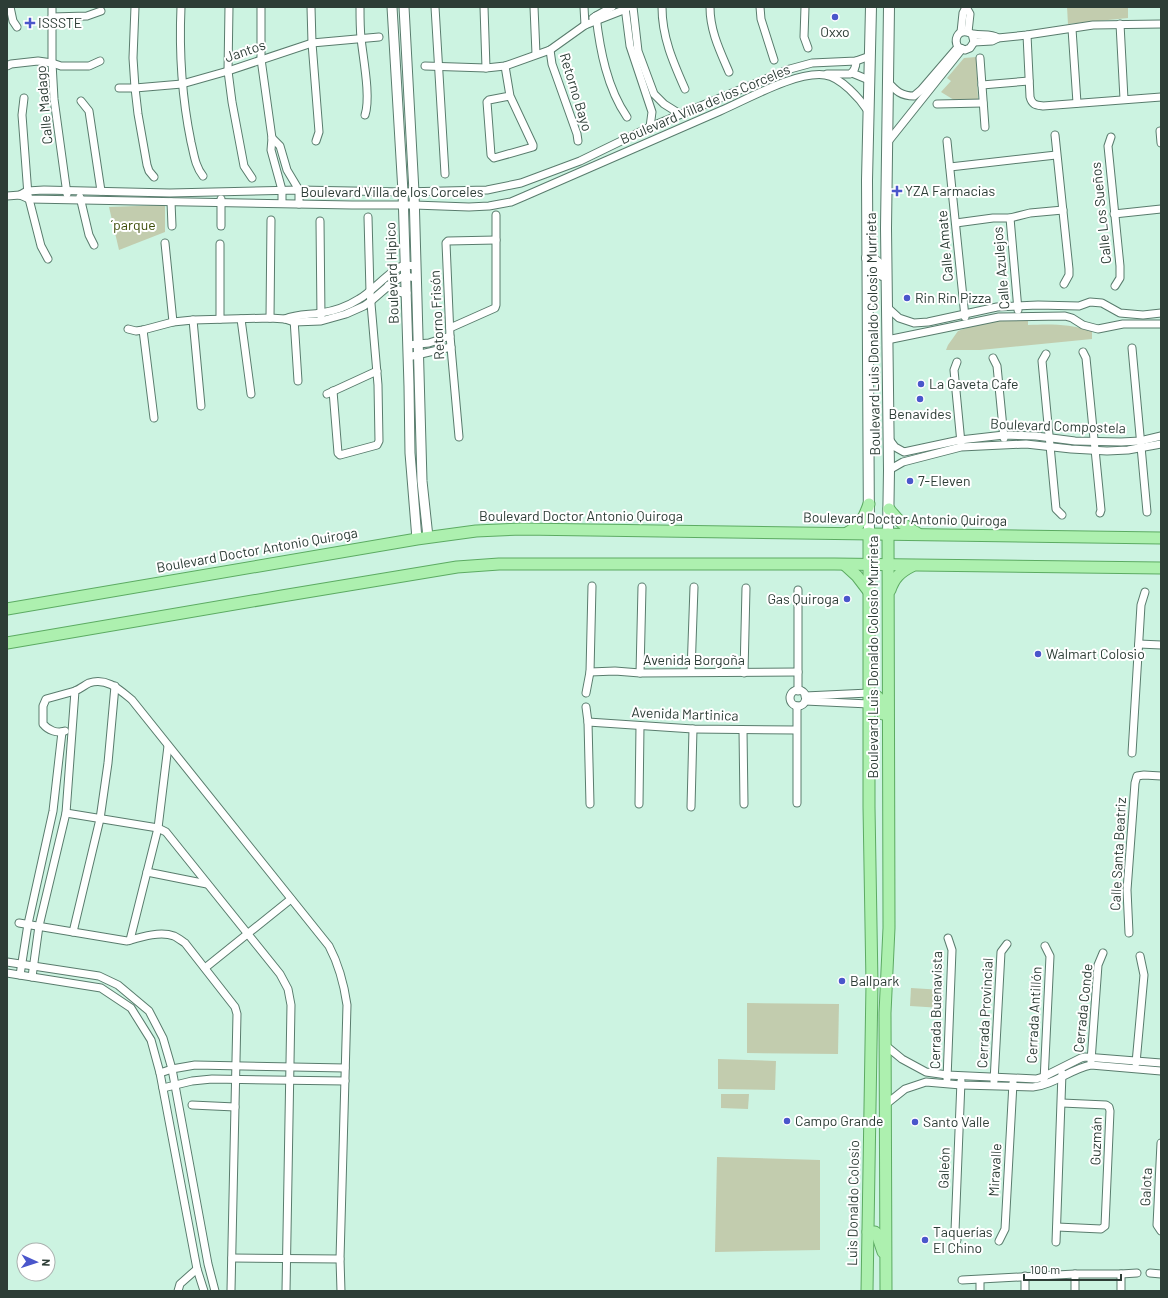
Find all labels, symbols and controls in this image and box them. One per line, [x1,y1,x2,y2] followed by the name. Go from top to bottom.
[830,12,840,22] marker: Oxxo
[38,14,82,31] place label: ISSSTE
[25,18,35,28] marker: ISSSTE
[820,23,850,40] place label: Oxxo
[222,36,268,65] street label: Jantos
[557,51,596,133] street label: Retorno Bayo
[617,60,793,147] street label: Boulevard Villa de los Corceles
[32,65,55,145] street label: Calle Madago
[1087,161,1114,265] street label: Calle Los Sueños
[905,182,995,199] place label: YZA Farmacias
[300,183,484,200] street label: Boulevard Villa de los Corceles
[892,186,902,196] marker: YZA Farmacias
[933,210,956,283] street label: Calle Amate
[862,212,883,456] street label: Boulevard Luis Donaldo Colosio Murrieta
[110,216,156,233] park label: ´parque
[381,222,402,324] street label: Boulevard Hípico
[988,226,1013,310] street label: Calle Azulejos
[426,270,447,360] street label: Retorno Frisón
[915,289,991,306] place label: Rin Rin Pizza
[902,293,912,303] marker: Rin Rin Pizza
[929,375,1019,392] place label: La Gaveta Cafe
[916,379,926,389] marker: La Gaveta Cafe
[915,394,925,404] marker: Benavides
[889,405,952,422] place label: Benavides
[990,415,1126,436] street label: Boulevard Compostela
[918,472,971,489] place label: 7-Eleven
[905,476,915,486] marker: 7-Eleven
[479,507,683,524] street label: Boulevard Doctor Antonio Quiroga
[803,508,1007,529] street label: Boulevard Doctor Antonio Quiroga
[155,523,359,576] street label: Boulevard Doctor Antonio Quiroga
[864,536,881,778] street label: Boulevard Luis Donaldo Colosio Murrieta
[767,590,839,607] place label: Gas Quiroga
[842,594,852,604] marker: Gas Quiroga
[1046,645,1145,662] place label: Walmart Colosio
[1033,649,1043,659] marker: Walmart Colosio
[643,651,745,668] street label: Avenida Borgoña
[631,703,739,724] street label: Avenida Martinica
[1106,797,1129,911] street label: Calle Santa Beatriz
[926,951,945,1069] street label: Cerrada Buenavista
[973,957,996,1069] street label: Cerrada Provincial
[1069,963,1096,1053] street label: Cerrada Conde
[1022,966,1045,1064] street label: Cerrada Antillón
[850,972,899,989] place label: Ballpark
[837,976,847,986] marker: Ballpark
[795,1112,884,1129] place label: Campo Grande
[923,1113,990,1130] place label: Santo Valle
[782,1116,792,1126] marker: Campo Grande
[1086,1116,1105,1166] street label: Guzmán
[910,1117,920,1127] marker: Santo Valle
[843,1140,862,1266] street label: Luis Donaldo Colosio
[985,1143,1004,1197] street label: Miravalle
[934,1147,953,1189] street label: Galeón
[1136,1167,1155,1207] street label: Galota
[933,1223,993,1256] place label: Taquerías El Chino
[920,1235,930,1245] marker: Taquerías El Chino
[16,1242,56,1282] north arrow
[1024,1256,1121,1282] scale bar
[40,1259,53,1267] text: N
[1030,1262,1060,1276] text: 100 m

